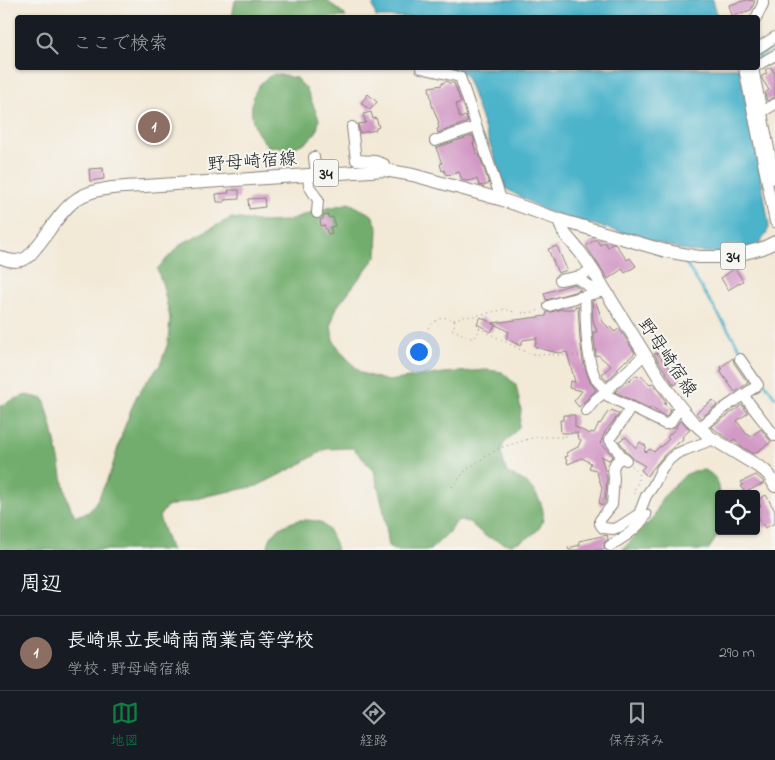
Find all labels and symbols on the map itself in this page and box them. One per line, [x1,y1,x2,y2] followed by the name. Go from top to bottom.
[138,108,170,146] pin: 1
[206,147,298,179] street label: 野母崎宿線
[314,160,338,187] road number: 34
[720,242,746,270] road number: 34
[630,314,702,403] street label: 野母崎宿線
[406,339,432,365] your location

